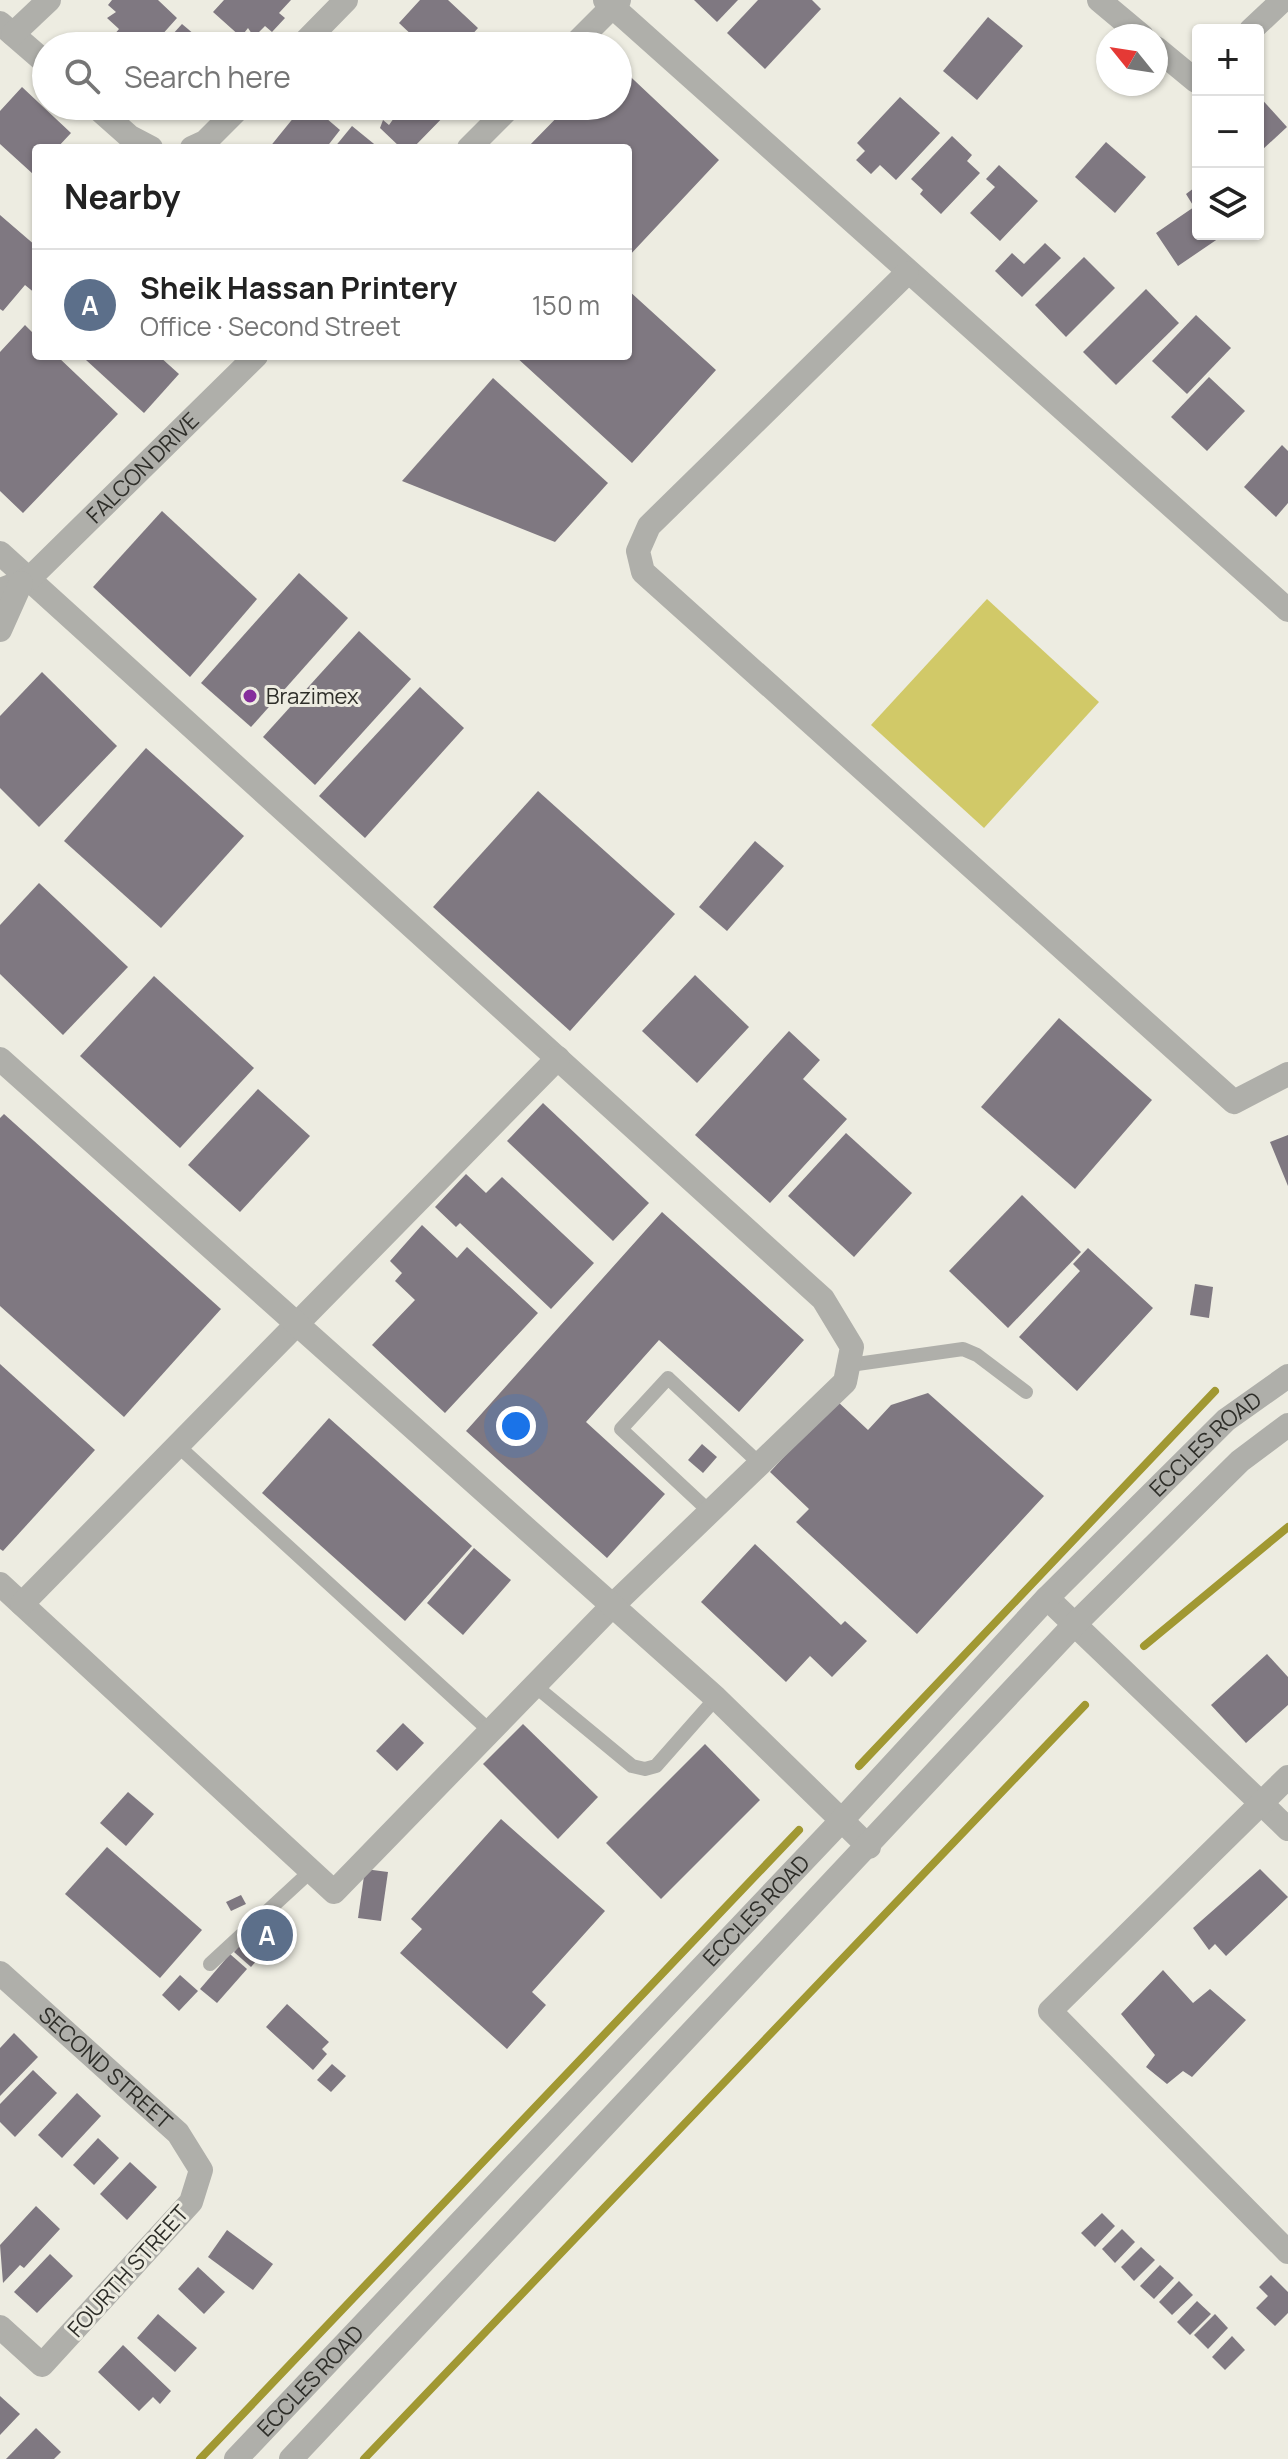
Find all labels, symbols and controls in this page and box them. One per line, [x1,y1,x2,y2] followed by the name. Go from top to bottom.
[1096,24,1168,96] north arrow
[1192,24,1264,240] map controls
[1192,24,1264,96] button: +
[32,32,632,120] search box
[60,54,104,98] icon: search
[124,56,291,97] text: Search here
[1192,96,1264,168] button: −
[1192,168,1264,240] button: layers
[64,173,180,219] text: Nearby
[140,267,457,308] text: Sheik Hassan Printery
[81,287,99,323] text: A
[532,287,600,323] text: 150 m
[140,308,401,344] text: Office · Second Street
[80,405,205,530] street label: FALCON DRIVE
[266,681,359,711] place label: Brazimex
[241,687,259,705] marker: Brazimex
[1143,1385,1267,1503] street label: ECCLES ROAD
[496,1406,536,1446] your location
[696,1848,816,1973] street label: ECCLES ROAD
[241,1905,293,1965] pin: A
[32,2000,179,2136] street label: SECOND STREET
[61,2199,195,2343] street label: FOURTH STREET
[250,2319,370,2443] street label: ECCLES ROAD

